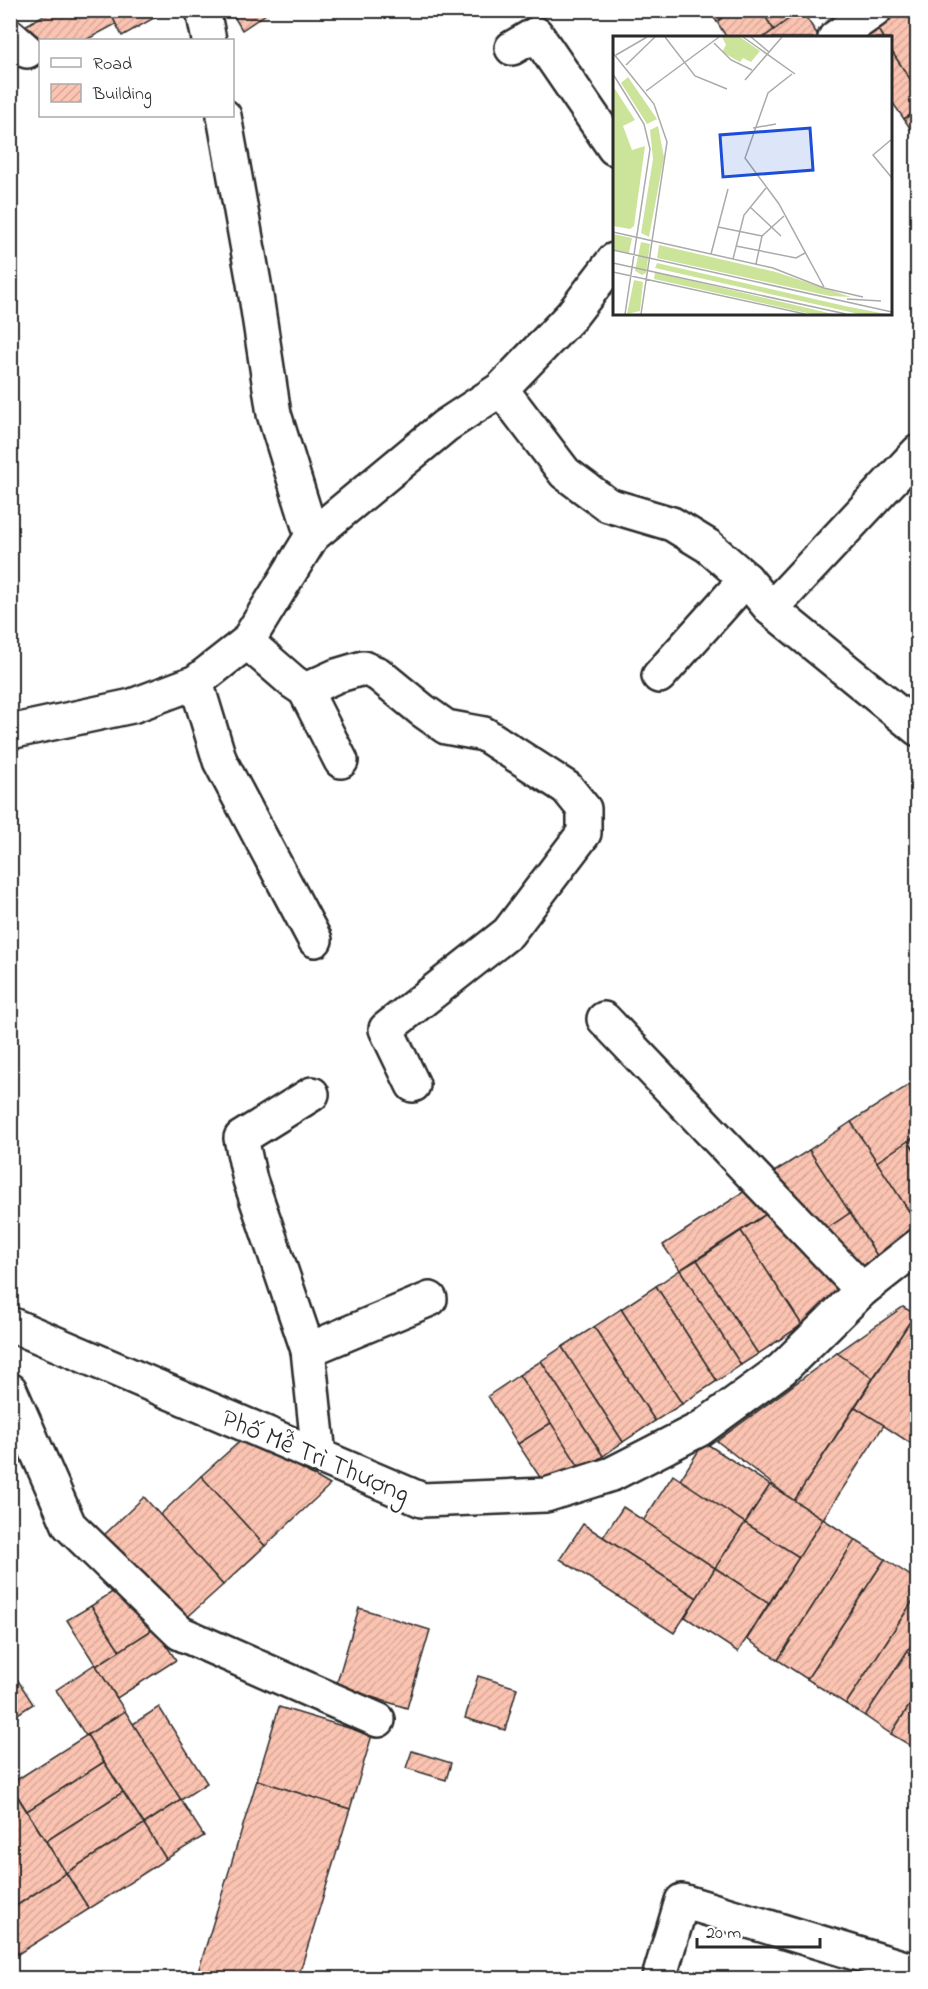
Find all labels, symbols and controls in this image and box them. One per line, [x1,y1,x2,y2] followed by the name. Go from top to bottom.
[613,36,892,315] inset map
[39,39,234,117] legend
[93,52,132,78] text: Road
[92,82,152,109] text: Building
[215,1400,415,1515] street label: Phố Mễ Trì Thượng
[697,1911,820,1949] scale bar
[706,1921,741,1947] text: 20 m

